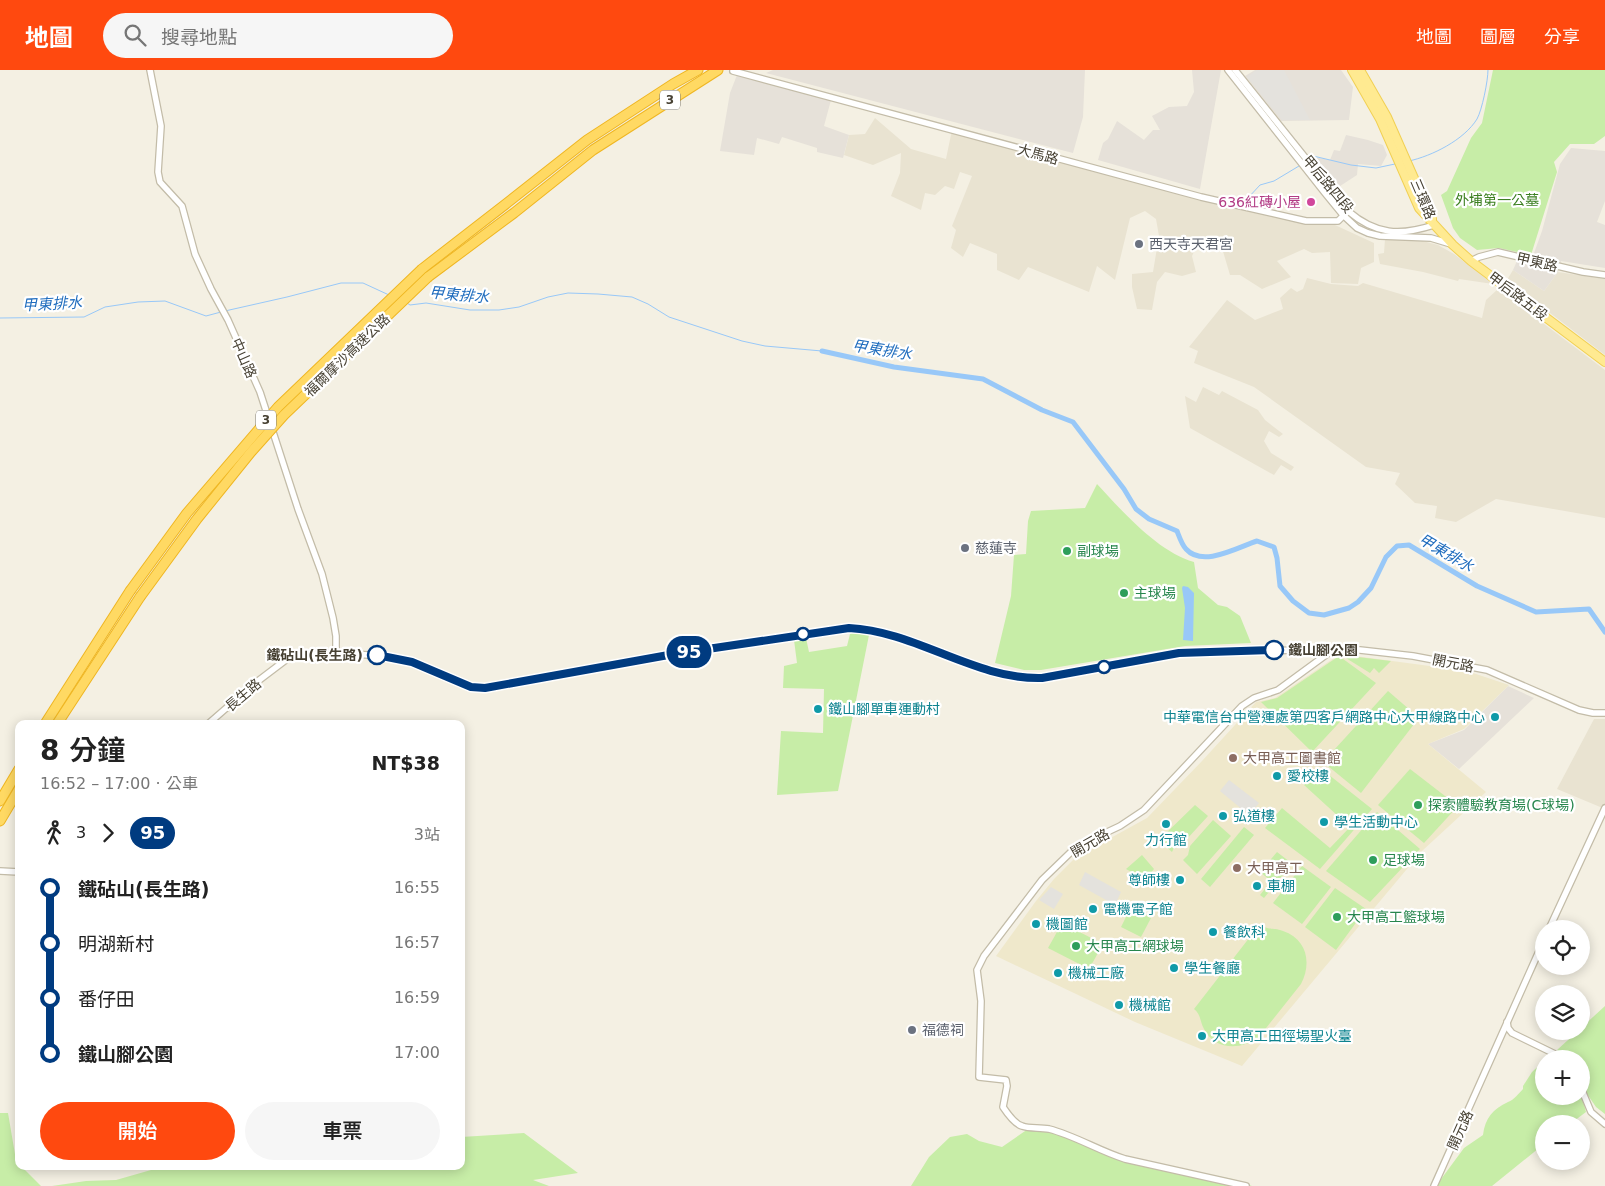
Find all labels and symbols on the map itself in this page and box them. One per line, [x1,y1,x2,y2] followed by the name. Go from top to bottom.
[660,90,680,110] road number: 3
[1016,141,1060,167] street label: 大馬路
[1299,152,1357,216] street label: 甲后路四段
[1407,177,1439,221] street label: 三環路
[1455,192,1539,208] park label: 外埔第一公墓
[1218,194,1301,210] place label: 636紅磚小屋
[1305,196,1317,208] marker: 636紅磚小屋
[1149,236,1233,252] place label: 西天寺天君宮
[1133,238,1145,250] marker: 西天寺天君宮
[1515,249,1559,275] street label: 甲東路
[1485,269,1551,323] street label: 甲后路五段
[428,283,491,307] water label: 甲東排水
[22,293,83,315] water label: 甲東排水
[301,310,393,400] street label: 福爾摩沙高速公路
[228,336,260,380] street label: 中山路
[851,336,914,364] water label: 甲東排水
[256,410,276,430] road number: 3
[1416,530,1477,576] water label: 甲東排水
[975,540,1017,556] place label: 慈蓮寺
[959,542,971,554] marker: 慈蓮寺
[1077,543,1119,559] place label: 副球場
[1061,545,1073,557] marker: 副球場
[1134,585,1176,601] place label: 主球場
[1118,587,1130,599] marker: 主球場
[796,627,810,641] unlabelled marker
[666,636,712,668] line badge: 95
[1264,640,1284,660] marker: 鐵山腳公園
[1288,642,1358,658] place label: 鐵山腳公園
[367,645,387,665] marker: 鐵砧山(長生路)
[266,647,363,663] place label: 鐵砧山(長生路)
[1431,651,1475,675] street label: 開元路
[1097,660,1111,674] unlabelled marker
[222,675,264,715] street label: 長生路
[828,701,940,717] place label: 鐵山腳單車運動村
[812,703,824,715] marker: 鐵山腳單車運動村
[1163,709,1485,725] place label: 中華電信台中營運處第四客戶網路中心大甲線路中心
[1489,711,1501,723] marker: 中華電信台中營運處第四客戶網路中心大甲線路中心
[1243,750,1341,766] place label: 大甲高工圖書館
[1227,752,1239,764] marker: 大甲高工圖書館
[1287,768,1329,784] place label: 愛校樓
[1271,770,1283,782] marker: 愛校樓
[1428,797,1575,813] place label: 探索體驗教育場(C球場)
[1412,799,1424,811] marker: 探索體驗教育場(C球場)
[1233,808,1275,824] place label: 弘道樓
[1217,810,1229,822] marker: 弘道樓
[1334,814,1418,830] place label: 學生活動中心
[1318,816,1330,828] marker: 學生活動中心
[1160,818,1172,830] marker: 力行館
[1068,826,1112,860] street label: 開元路
[1145,832,1187,848] place label: 力行館
[1383,852,1425,868] place label: 足球場
[1367,854,1379,866] marker: 足球場
[1247,860,1303,876] place label: 大甲高工
[1231,862,1243,874] marker: 大甲高工
[1128,872,1170,888] place label: 尊師樓
[1174,874,1186,886] marker: 尊師樓
[1267,878,1295,894] place label: 車棚
[1251,880,1263,892] marker: 車棚
[1103,901,1173,917] place label: 電機電子館
[1087,903,1099,915] marker: 電機電子館
[1347,909,1445,925] place label: 大甲高工籃球場
[1331,911,1343,923] marker: 大甲高工籃球場
[1046,916,1088,932] place label: 機圖館
[1030,918,1042,930] marker: 機圖館
[1223,924,1265,940] place label: 餐飲科
[1207,926,1219,938] marker: 餐飲科
[1086,938,1184,954] place label: 大甲高工網球場
[1070,940,1082,952] marker: 大甲高工網球場
[1184,960,1240,976] place label: 學生餐廳
[1168,962,1180,974] marker: 學生餐廳
[1068,965,1124,981] place label: 機械工廠
[1052,967,1064,979] marker: 機械工廠
[1129,997,1171,1013] place label: 機械館
[1113,999,1125,1011] marker: 機械館
[922,1022,964,1038] place label: 福德祠
[906,1024,918,1036] marker: 福德祠
[1212,1028,1352,1044] place label: 大甲高工田徑場聖火臺
[1196,1030,1208,1042] marker: 大甲高工田徑場聖火臺
[1444,1108,1476,1152] street label: 開元路

